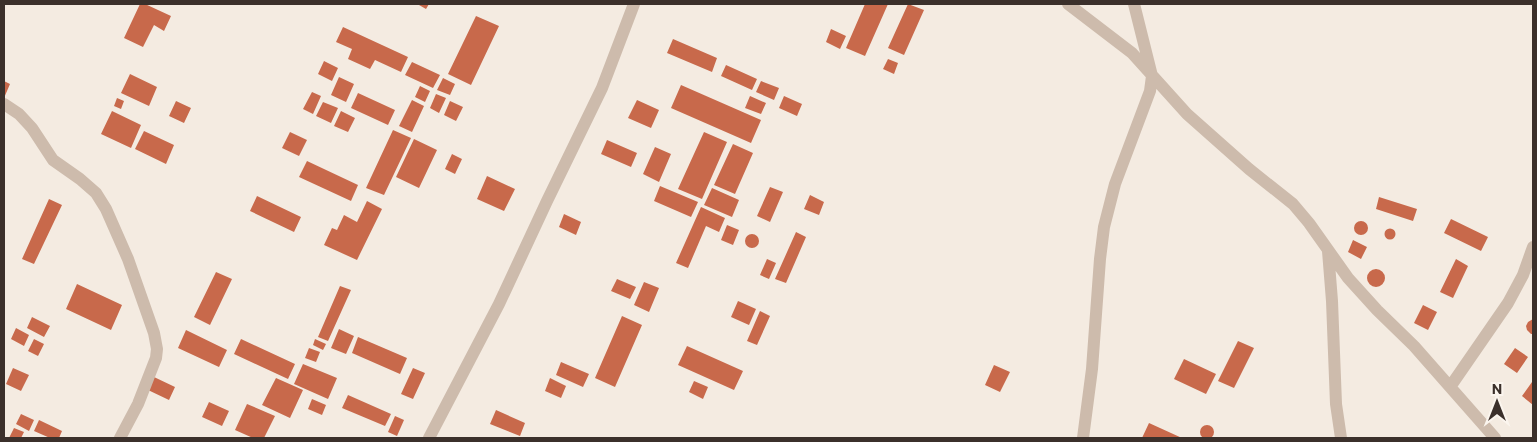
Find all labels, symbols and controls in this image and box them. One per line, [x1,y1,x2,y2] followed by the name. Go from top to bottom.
[1472,377,1522,427] north arrow
[1492,380,1502,397] text: N

